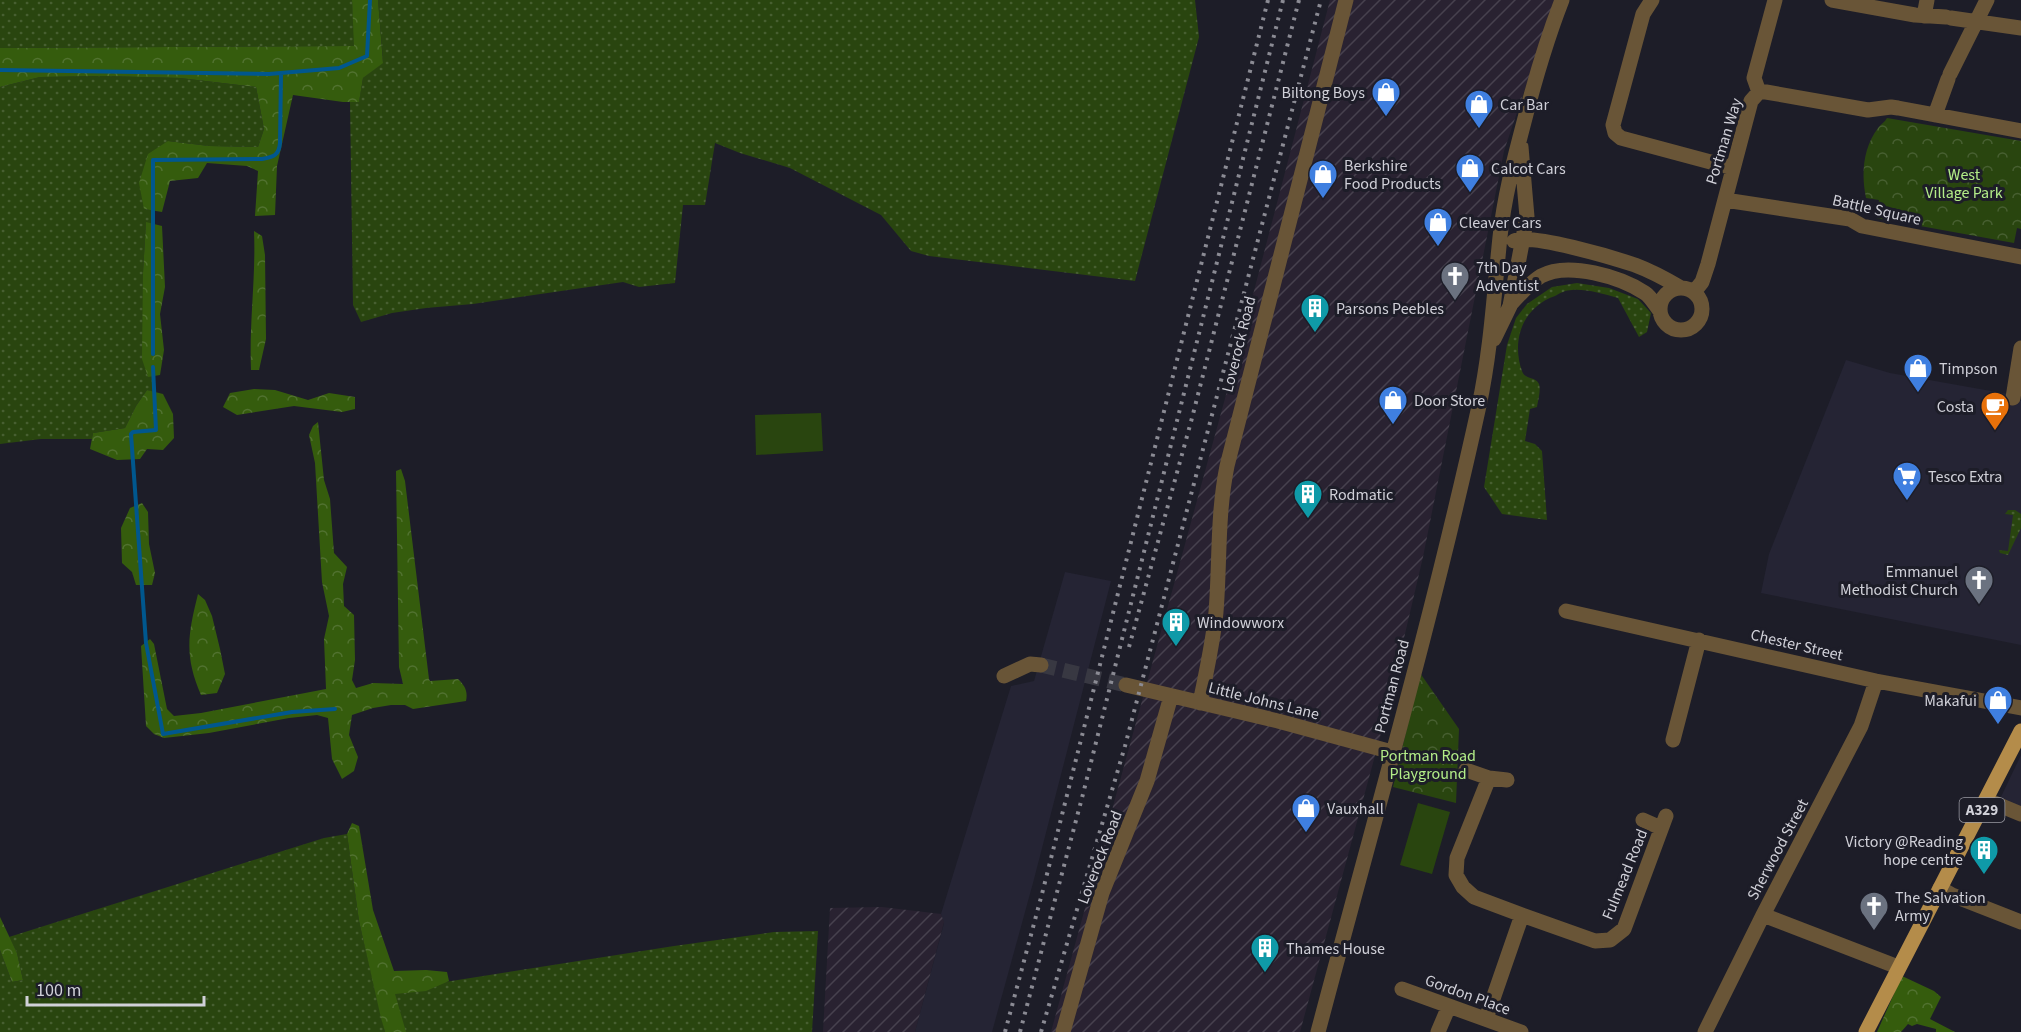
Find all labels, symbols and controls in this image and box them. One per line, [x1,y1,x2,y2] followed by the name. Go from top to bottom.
[1370,76,1402,118] shop icon: Biltong Boys
[1282,82,1365,104] place label: Biltong Boys
[1463,88,1495,130] shop icon: Car Bar
[1500,94,1549,116] place label: Car Bar
[1700,95,1748,187] street label: Portman Way
[1454,152,1486,194] shop icon: Calcot Cars
[1344,155,1441,195] place label: Berkshire Food Products
[1307,158,1339,200] shop icon: Berkshire Food Products
[1491,158,1566,180] place label: Calcot Cars
[1925,164,2003,204] park label: West Village Park
[1830,189,1923,231] street label: Battle Square
[1422,206,1454,248] shop icon: Cleaver Cars
[1459,212,1542,234] place label: Cleaver Cars
[1476,257,1539,297] place label: 7th Day Adventist
[1439,260,1471,302] church icon: 7th Day Adventist
[1299,292,1331,334] building icon: Parsons Peebles
[1216,294,1262,395] street label: Loverock Road
[1336,298,1444,320] place label: Parsons Peebles
[1902,352,1934,394] shop icon: Timpson
[1939,358,1998,380] place label: Timpson
[1377,384,1409,426] shop icon: Door Store
[1414,390,1485,412] place label: Door Store
[1979,390,2011,432] cafe icon: Costa
[1937,396,1974,418] place label: Costa
[1891,460,1923,502] supermarket icon: Tesco Extra
[1928,466,2002,488] place label: Tesco Extra
[1292,478,1324,520] building icon: Rodmatic
[1329,484,1393,506] place label: Rodmatic
[1840,561,1958,601] place label: Emmanuel Methodist Church
[1963,564,1995,606] church icon: Emmanuel Methodist Church
[1160,606,1192,648] building icon: Windowworx
[1197,612,1284,634] place label: Windowworx
[1748,624,1846,666] street label: Chester Street
[1369,637,1415,735] street label: Portman Road
[1206,677,1322,725] street label: Little Johns Lane
[1982,684,2014,726] shop icon: Makafui
[1924,690,1977,712] place label: Makafui
[1380,745,1476,785] park label: Portman Road Playground
[1290,792,1322,834] shop icon: Vauxhall
[1742,794,1814,904] street label: Sherwood Street
[1327,798,1384,820] place label: Vauxhall
[1960,798,2004,822] road number: A329
[1072,807,1128,907] street label: Loverock Road
[1597,826,1653,923] street label: Fulmead Road
[1845,831,1963,871] place label: Victory @Reading hope centre
[1968,834,2000,876] building icon: Victory @Reading hope centre
[1895,887,1986,927] place label: The Salvation Army
[1858,890,1890,932] church icon: The Salvation Army
[1249,932,1281,974] building icon: Thames House
[1286,938,1385,960] place label: Thames House
[27,969,204,1007] scale bar
[1422,969,1514,1021] street label: Gordon Place
[36,978,81,1003] text: 100 m

